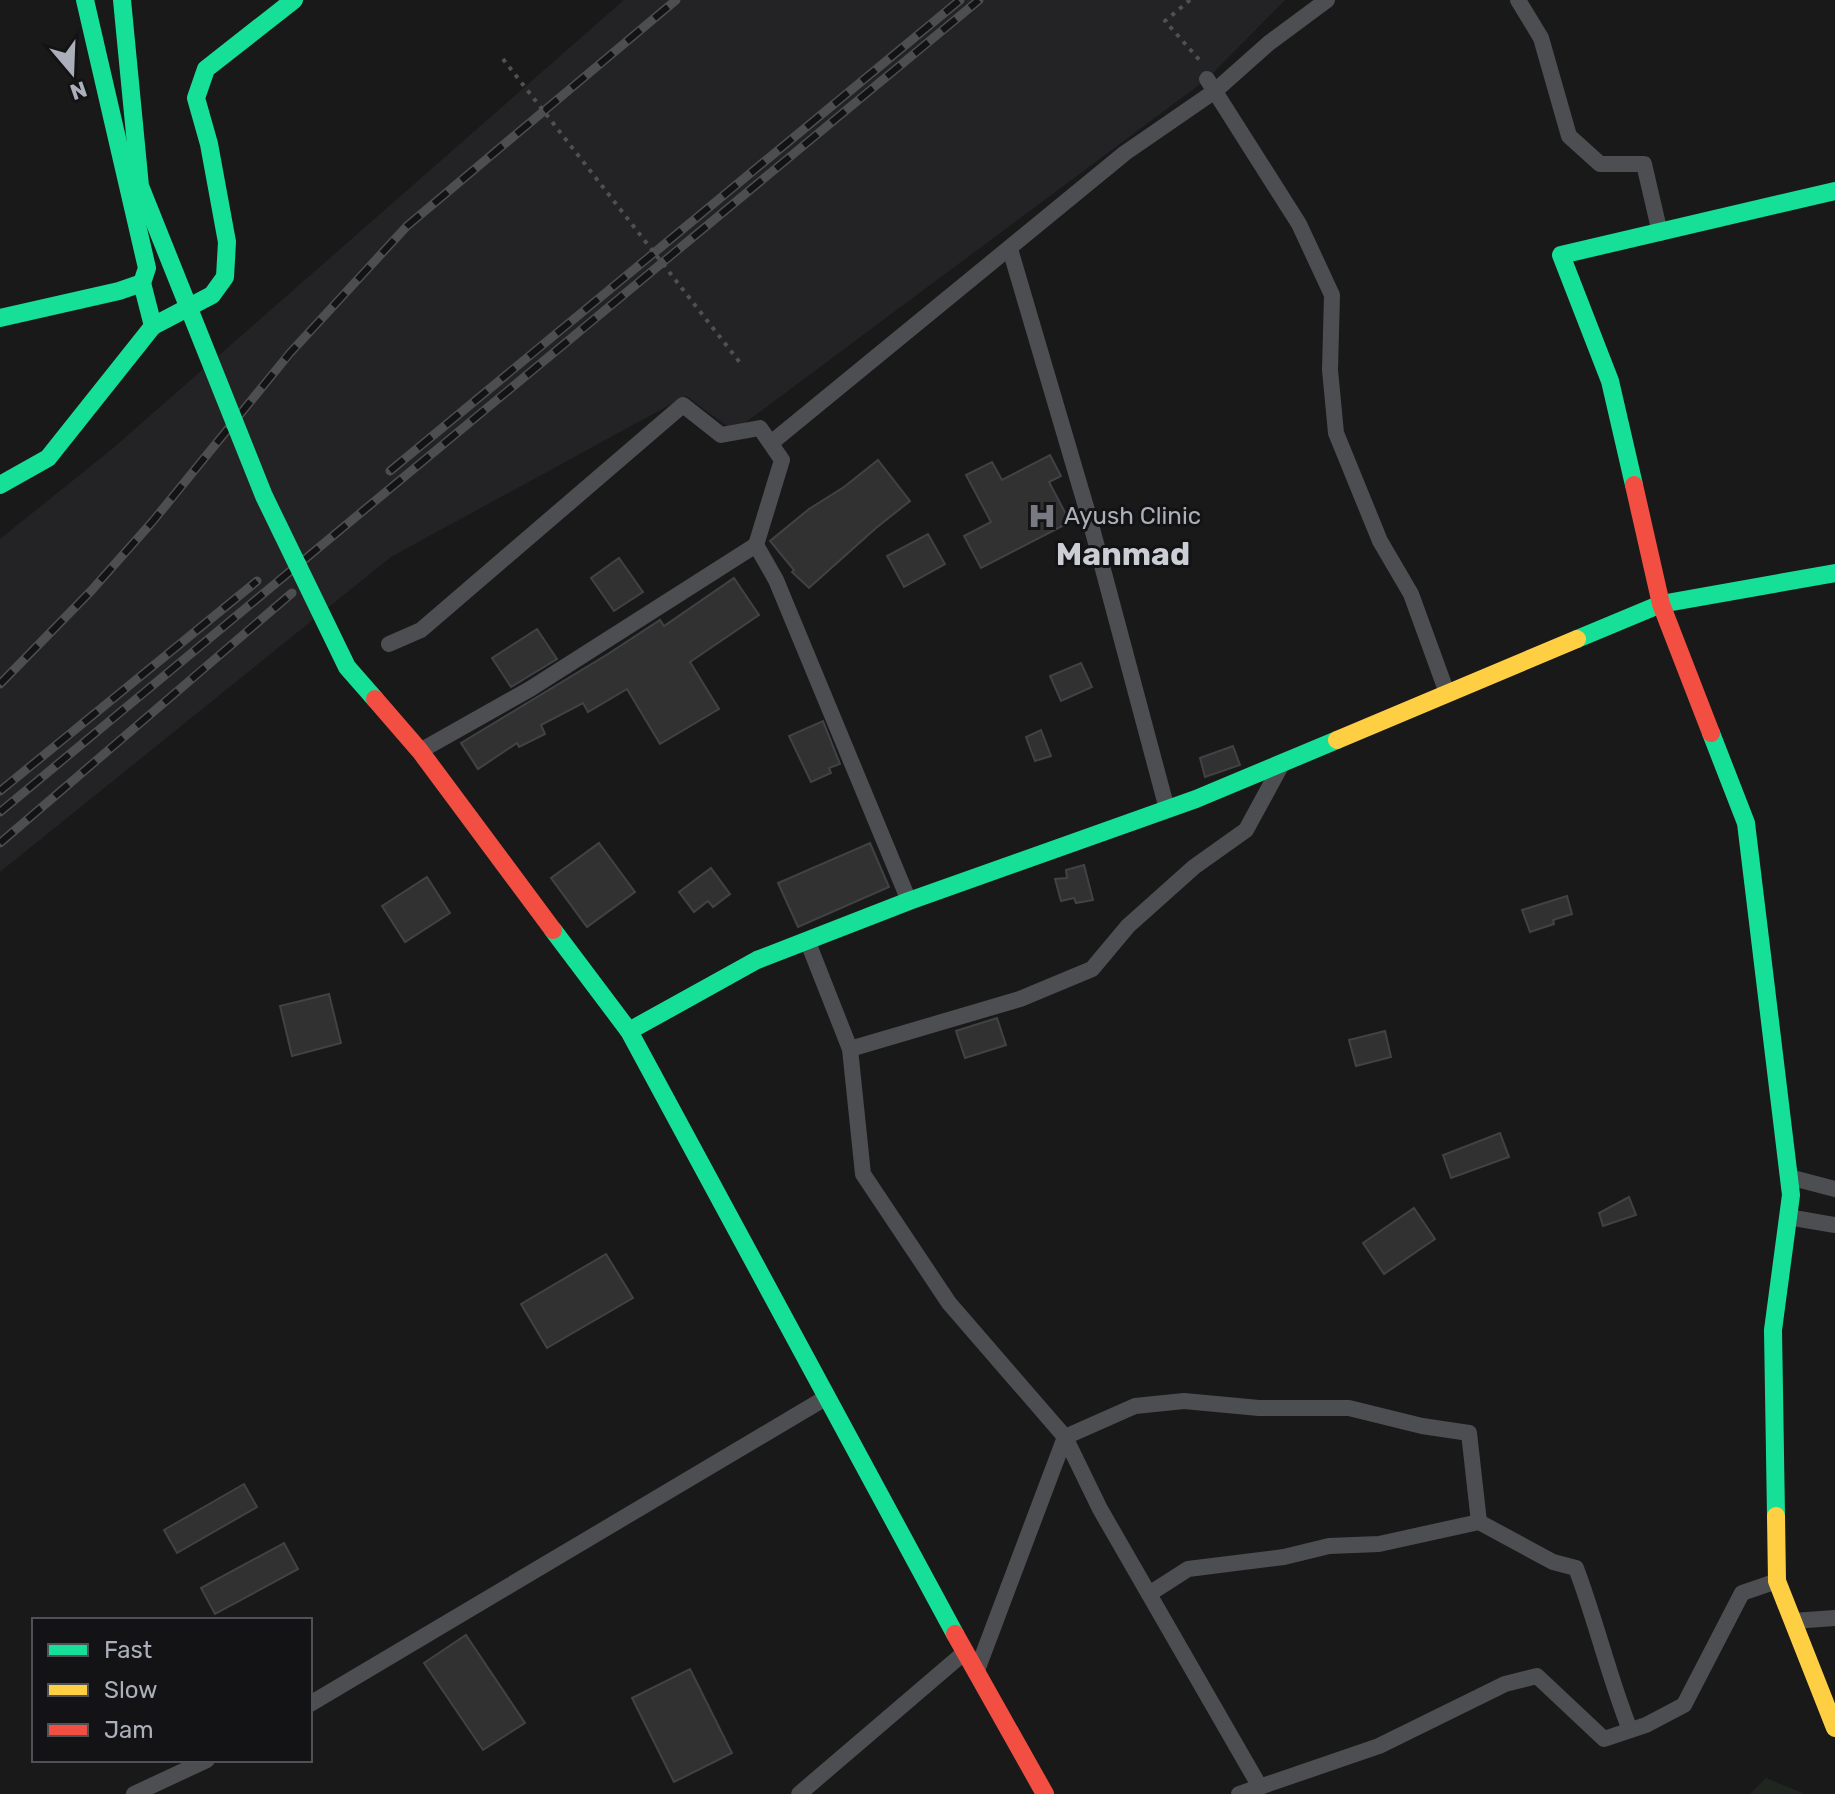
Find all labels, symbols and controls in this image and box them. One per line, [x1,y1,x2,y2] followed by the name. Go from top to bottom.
[32,32,112,112] north arrow
[66,75,90,106] text: N
[1027,501,1057,531] hospital icon: Ayush Clinic
[1064,502,1201,530] place label: Ayush Clinic
[1056,535,1190,573] district label: Manmad
[32,1618,312,1762] legend
[104,1636,152,1664] text: Fast
[104,1676,157,1704] text: Slow
[104,1716,154,1744] text: Jam

